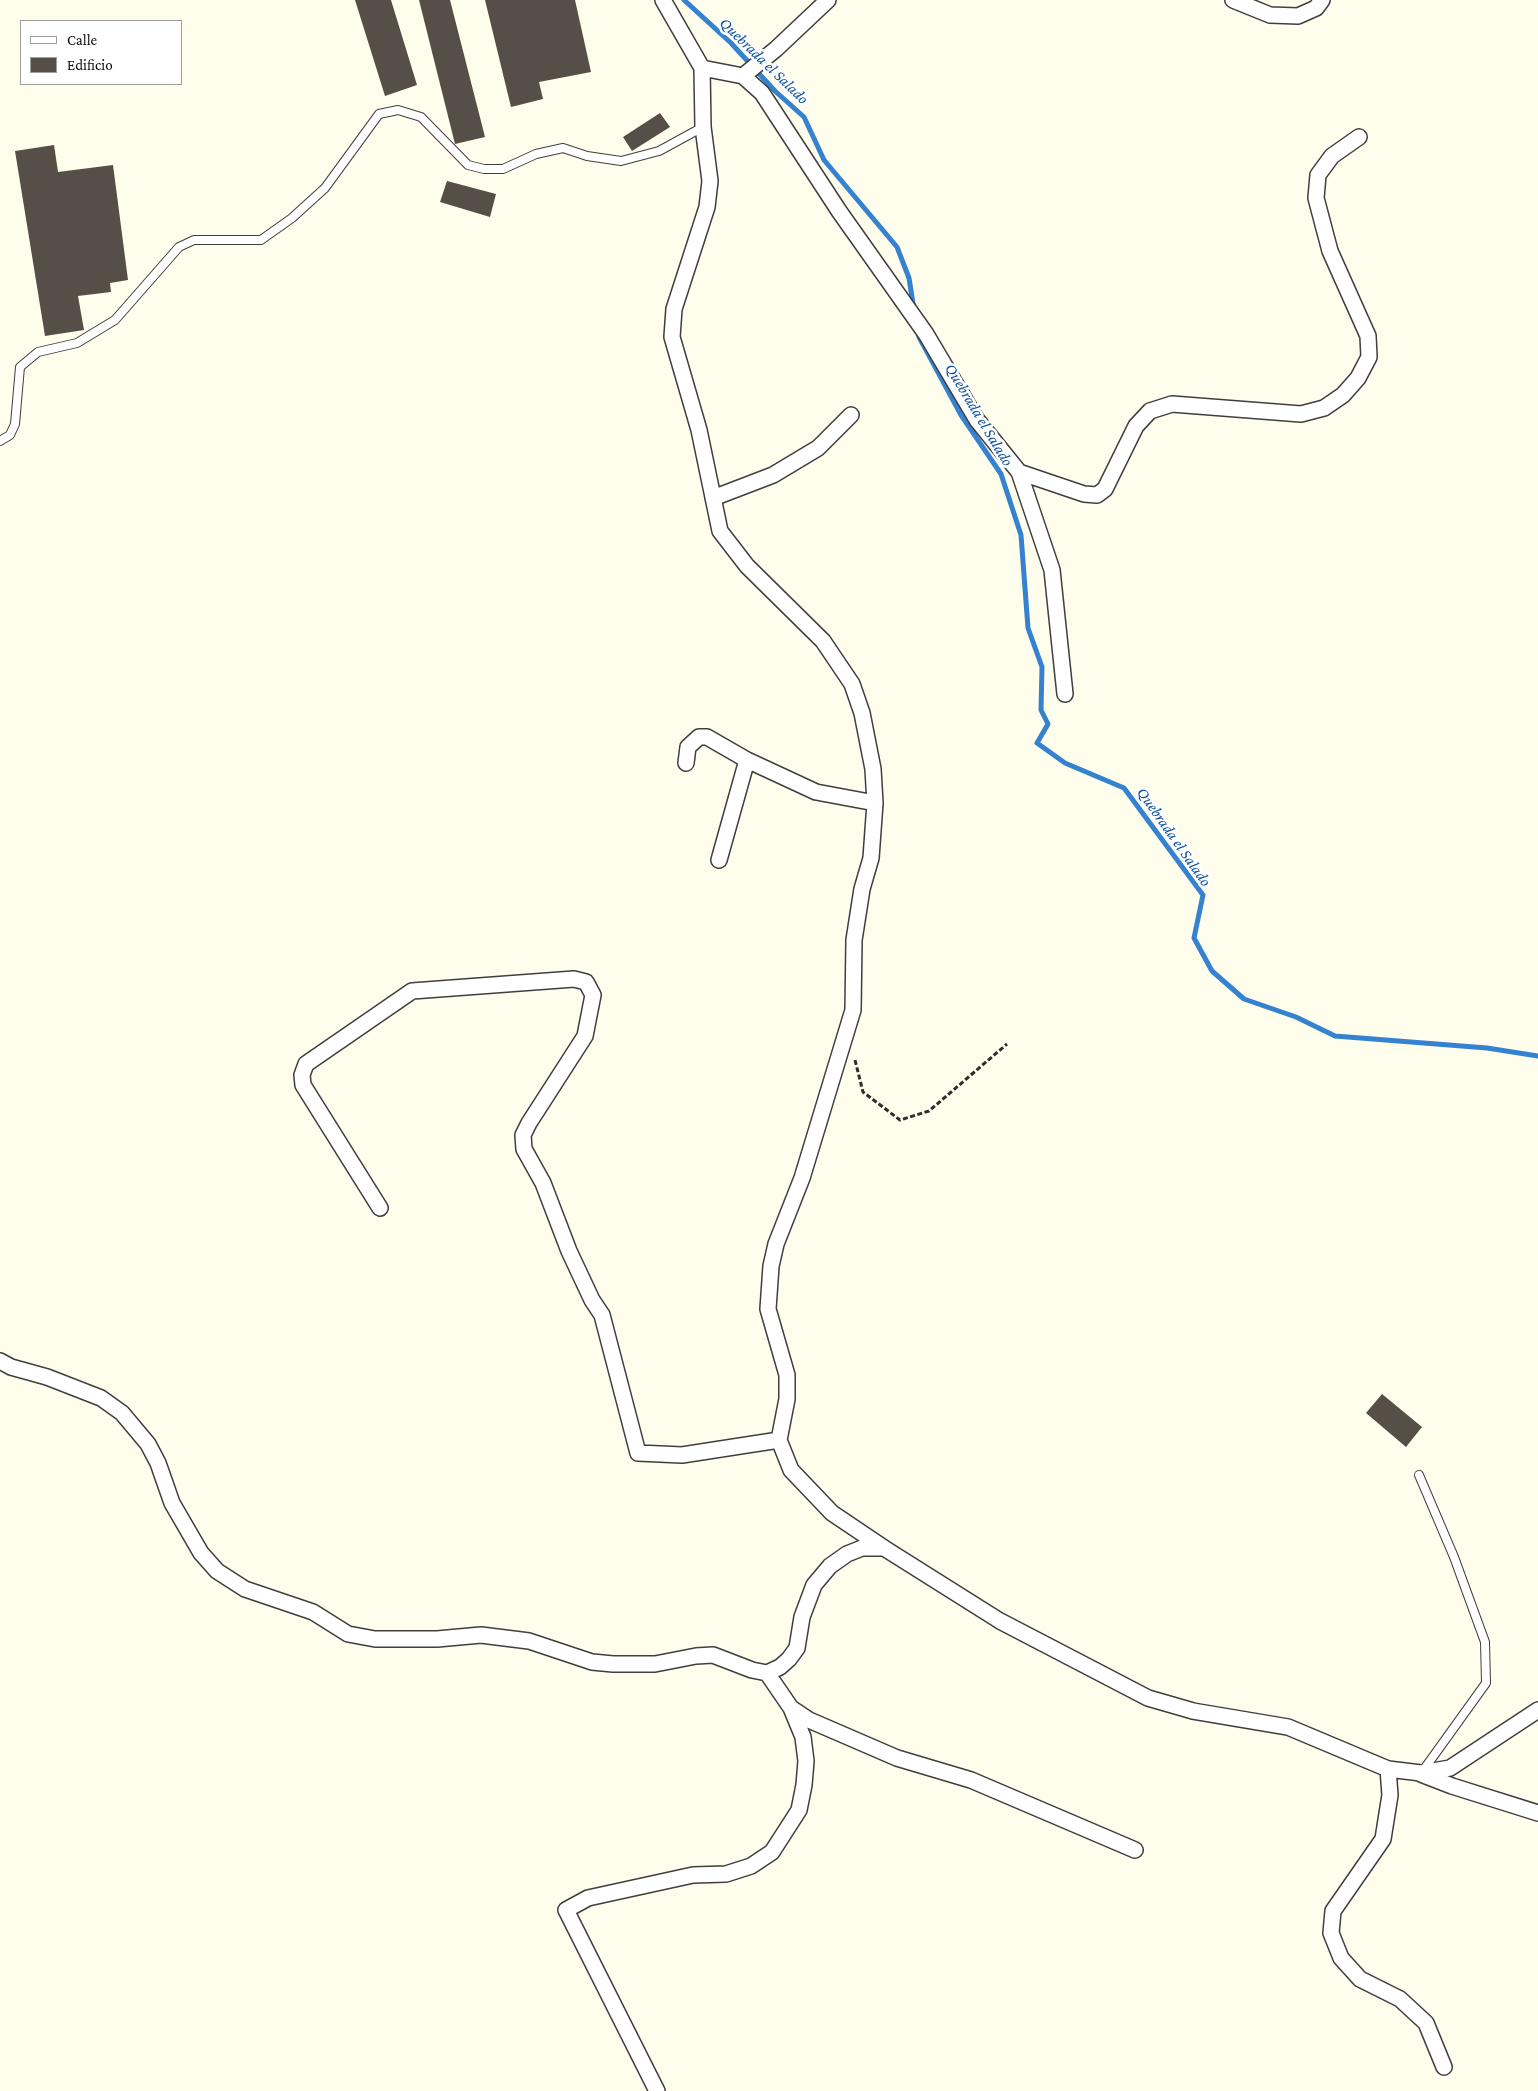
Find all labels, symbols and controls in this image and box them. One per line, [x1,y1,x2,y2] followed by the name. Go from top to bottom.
[715,14,813,108] water label: Quebrada el Salado
[20,20,182,85] legend
[67,32,97,48] text: Calle
[67,57,113,73] text: Edificio
[941,360,1017,470] water label: Quebrada el Salado
[1133,784,1215,890] water label: Quebrada el Salado

